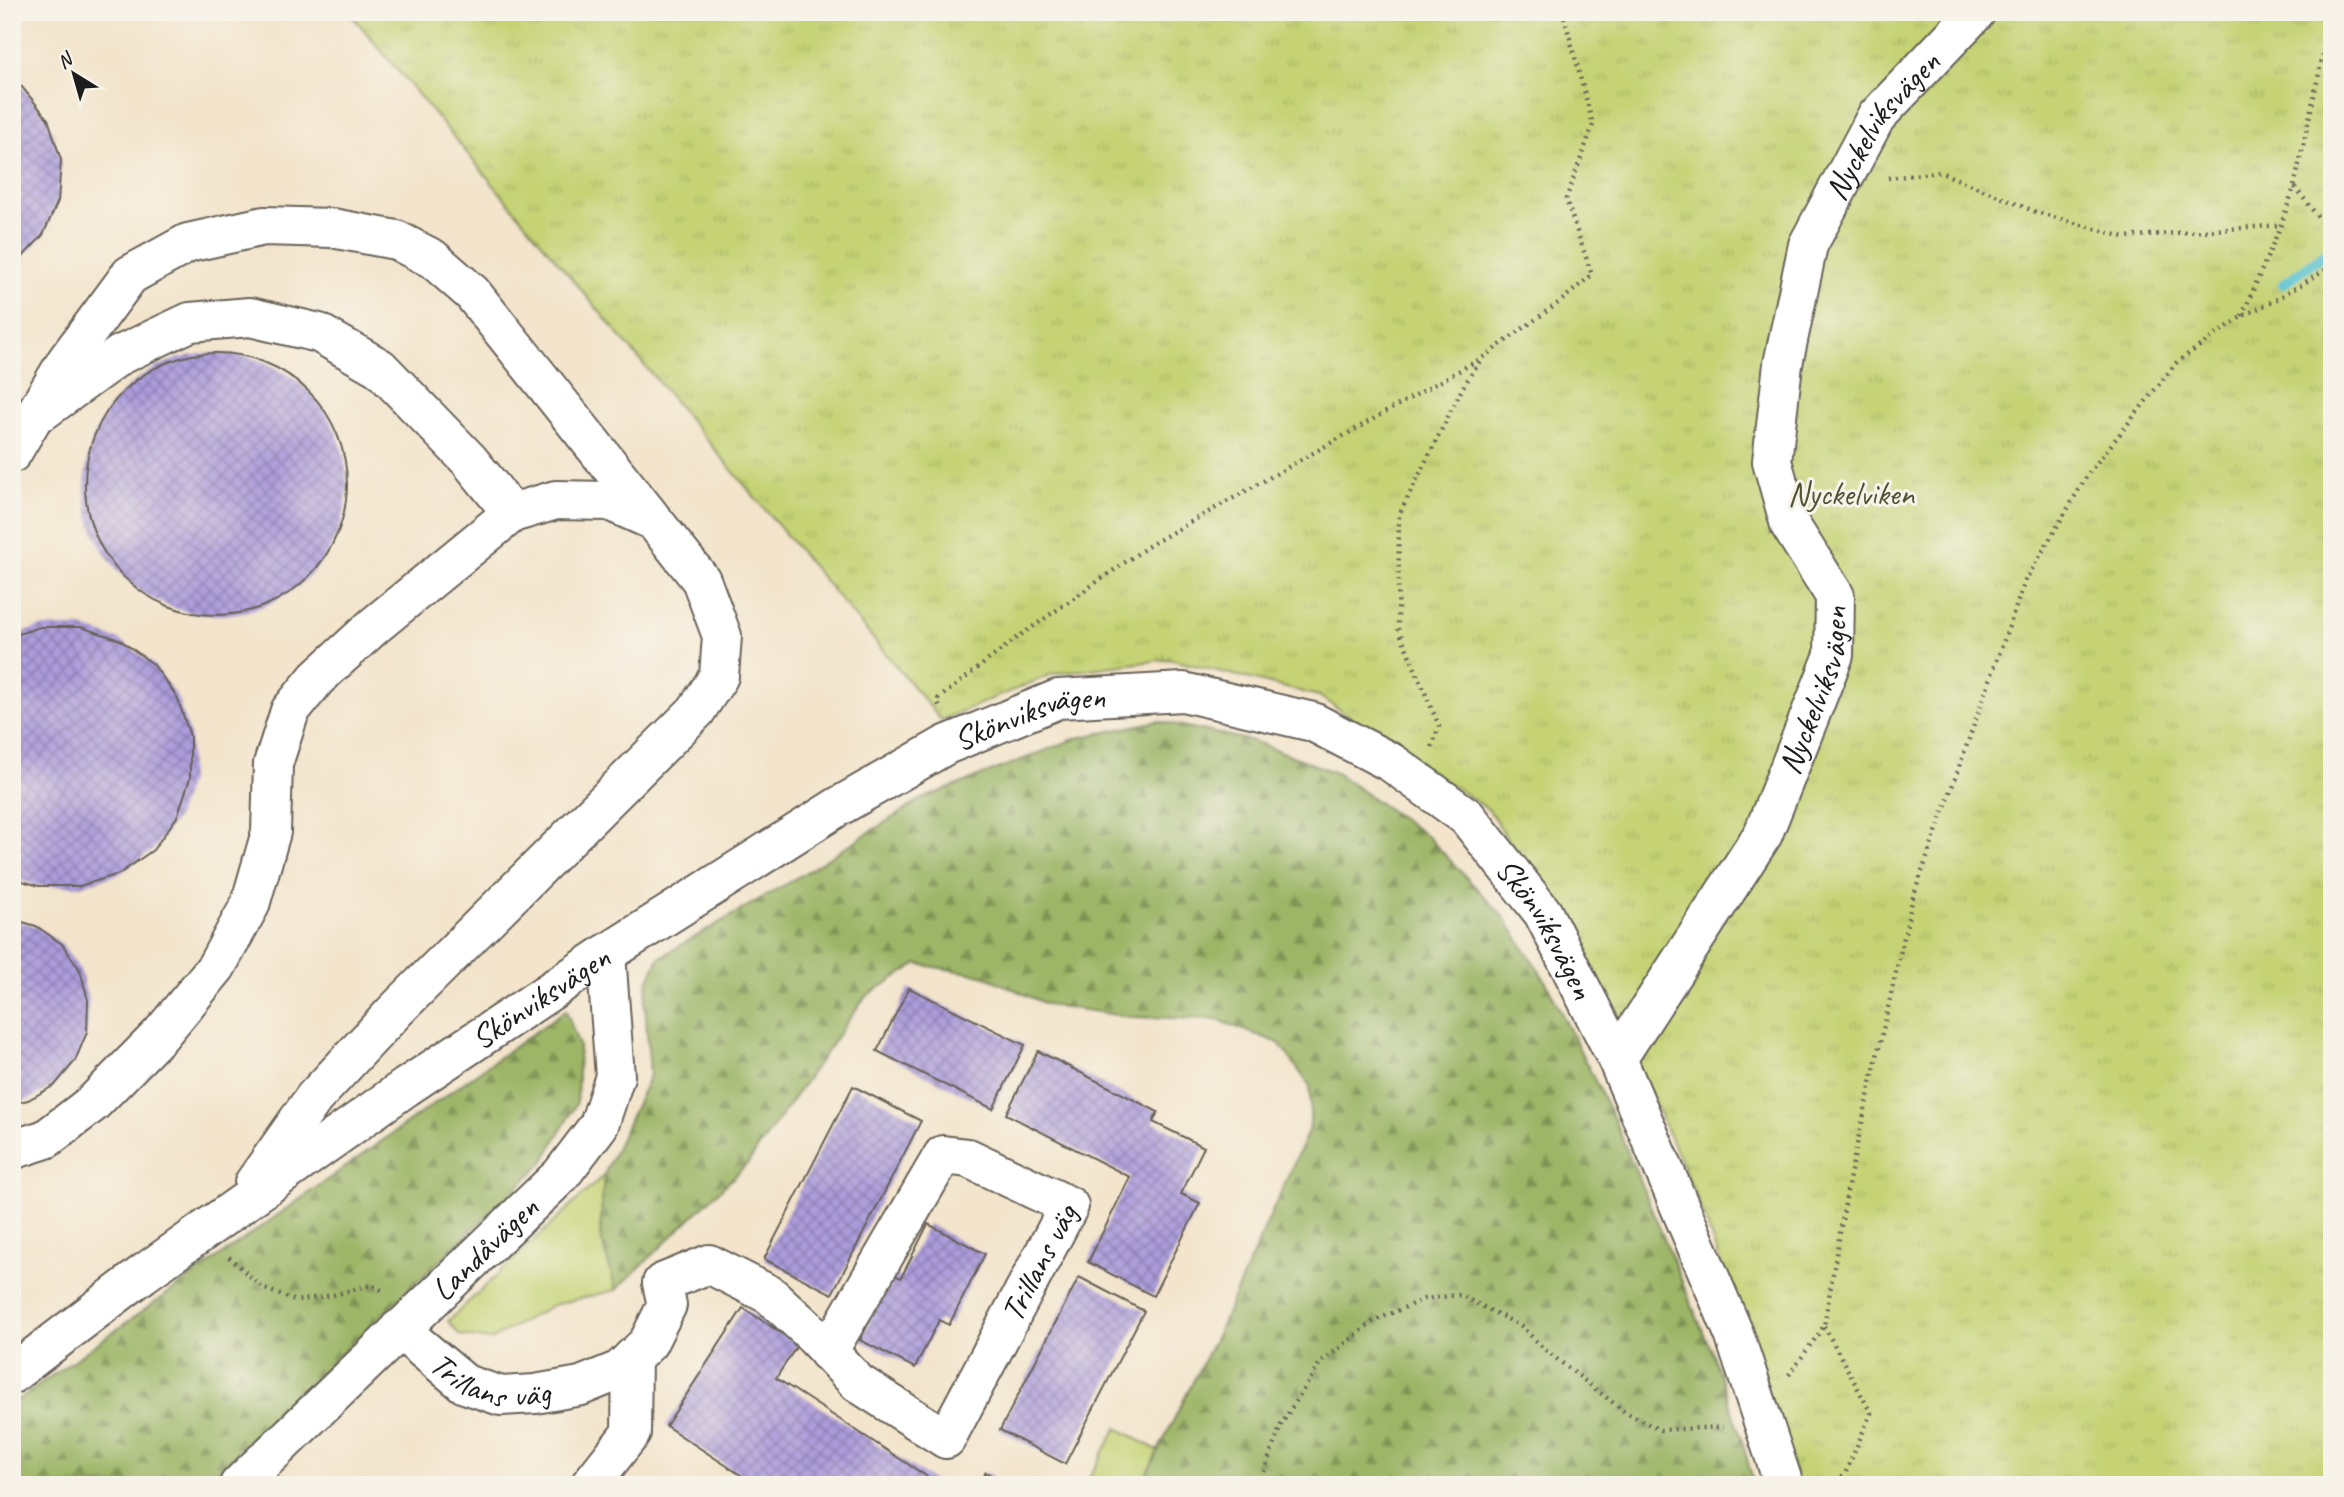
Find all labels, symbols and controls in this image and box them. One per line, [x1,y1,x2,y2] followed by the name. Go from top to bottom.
[38,38,108,108] north arrow
[1815,42,1949,207] street label: Nyckelviksvägen
[52,46,79,74] text: N
[1788,473,1915,515] park label: Nyckelviken
[1768,606,1856,780] street label: Nyckelviksvägen
[947,675,1106,761] street label: Skönviksvägen
[1487,849,1604,1006] street label: Skönviksvägen
[463,936,618,1059] street label: Skönviksvägen
[422,1187,547,1310] street label: Landåvägen
[991,1196,1088,1328] street label: Trillans väg
[422,1343,555,1418] street label: Trillans väg

